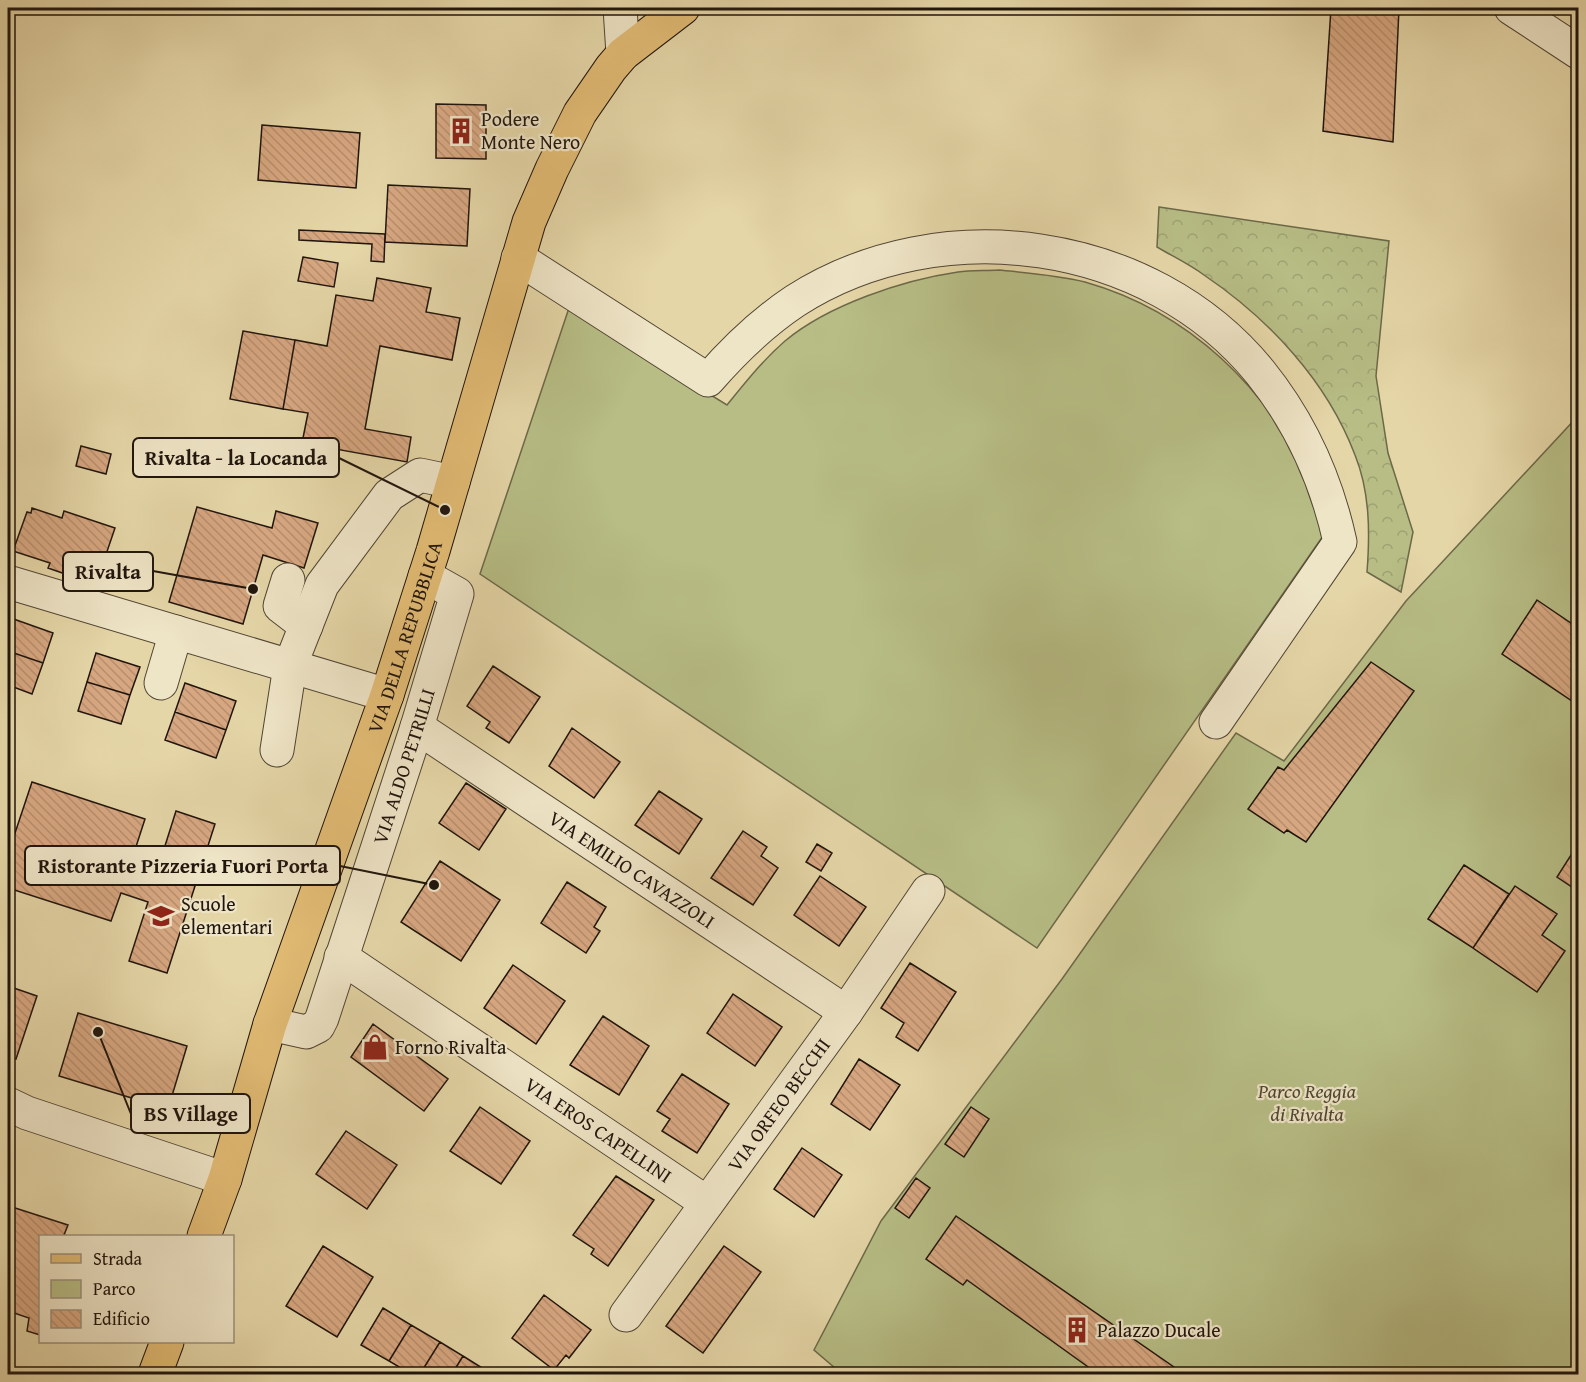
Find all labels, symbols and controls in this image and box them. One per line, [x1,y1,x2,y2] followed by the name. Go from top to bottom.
[481,104,580,156] place label: Podere Monte Nero
[446,116,476,146] building icon: Podere Monte Nero
[133,438,339,477] callout: Rivalta - la Locanda
[145,442,327,473] text: Rivalta - la Locanda
[360,537,449,737] street label: VIA DELLA REPUBBLICA
[63,552,153,591] callout: Rivalta
[75,556,141,587] text: Rivalta
[365,685,442,848] street label: VIA ALDO PETRILLI
[543,803,721,935] street label: VIA EMILIO CAVAZZOLI
[25,846,340,885] callout: Ristorante Pizzeria Fuori Porta
[38,850,328,881] text: Ristorante Pizzeria Fuori Porta
[181,889,273,941] place label: Scuole elementari
[146,901,176,931] school or university icon: Scuole elementari
[360,1032,390,1062] shop icon: Forno Rivalta
[395,1032,507,1061] place label: Forno Rivalta
[720,1032,837,1177] street label: VIA ORFEO BECCHI
[519,1070,678,1190] street label: VIA EROS CAPELLINI
[1257,1076,1357,1128] park label: Parco Reggia di Rivalta
[131,1094,250,1133] callout: BS Village
[144,1098,238,1129] text: BS Village
[39,1235,234,1343] legend
[93,1245,143,1272] text: Strada
[93,1275,136,1302] text: Parco
[93,1305,150,1332] text: Edificio
[1062,1315,1092,1345] building icon: Palazzo Ducale
[1097,1315,1221,1344] place label: Palazzo Ducale

